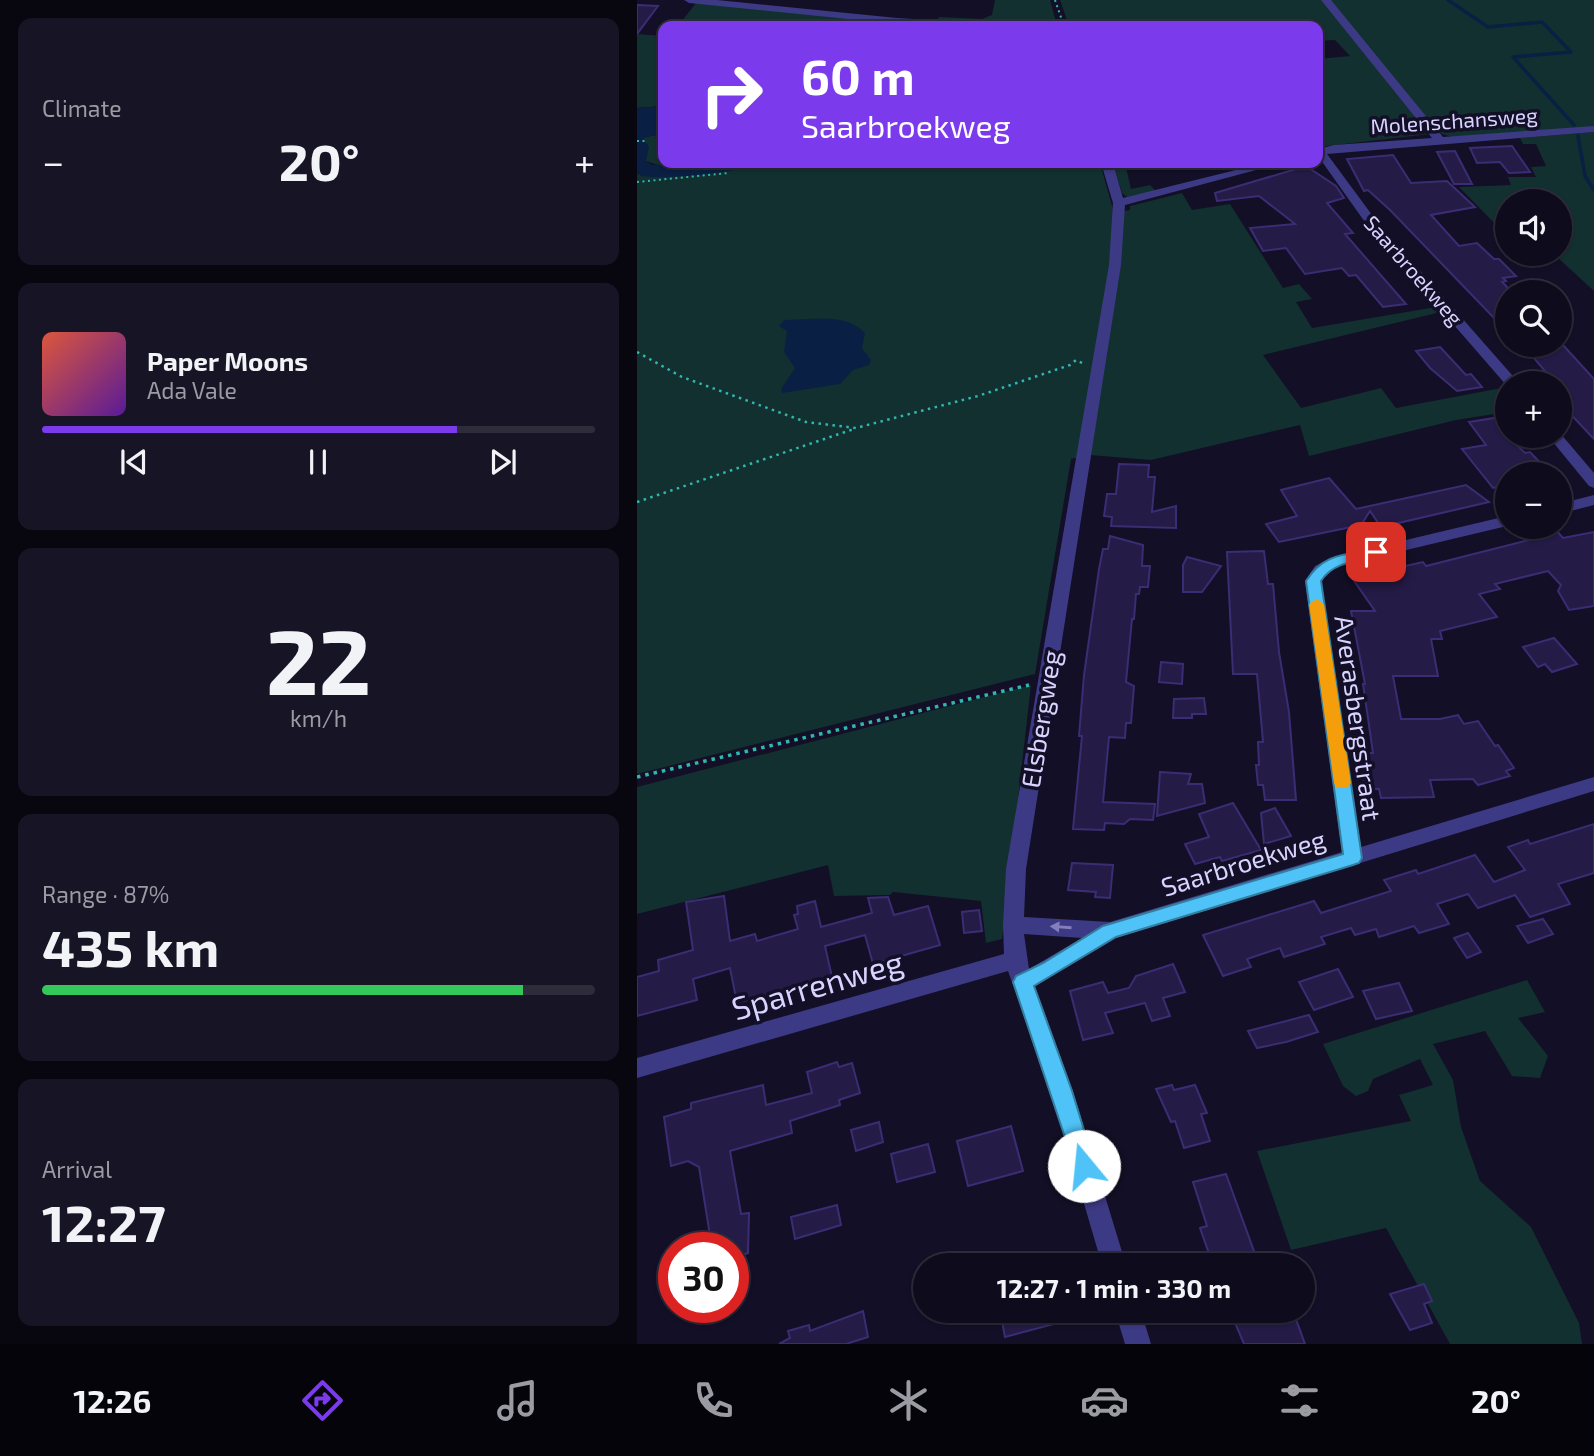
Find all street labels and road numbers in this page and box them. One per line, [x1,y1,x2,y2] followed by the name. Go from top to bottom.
[1369,102,1539,138] street label: Molenschansweg
[1359,210,1469,330] street label: Saarbroekweg
[1329,613,1389,823] street label: Averasbergstraat
[1014,648,1066,790] street label: Elsbergweg
[1157,822,1329,902] street label: Saarbroekweg
[727,941,907,1027] street label: Sparrenweg

